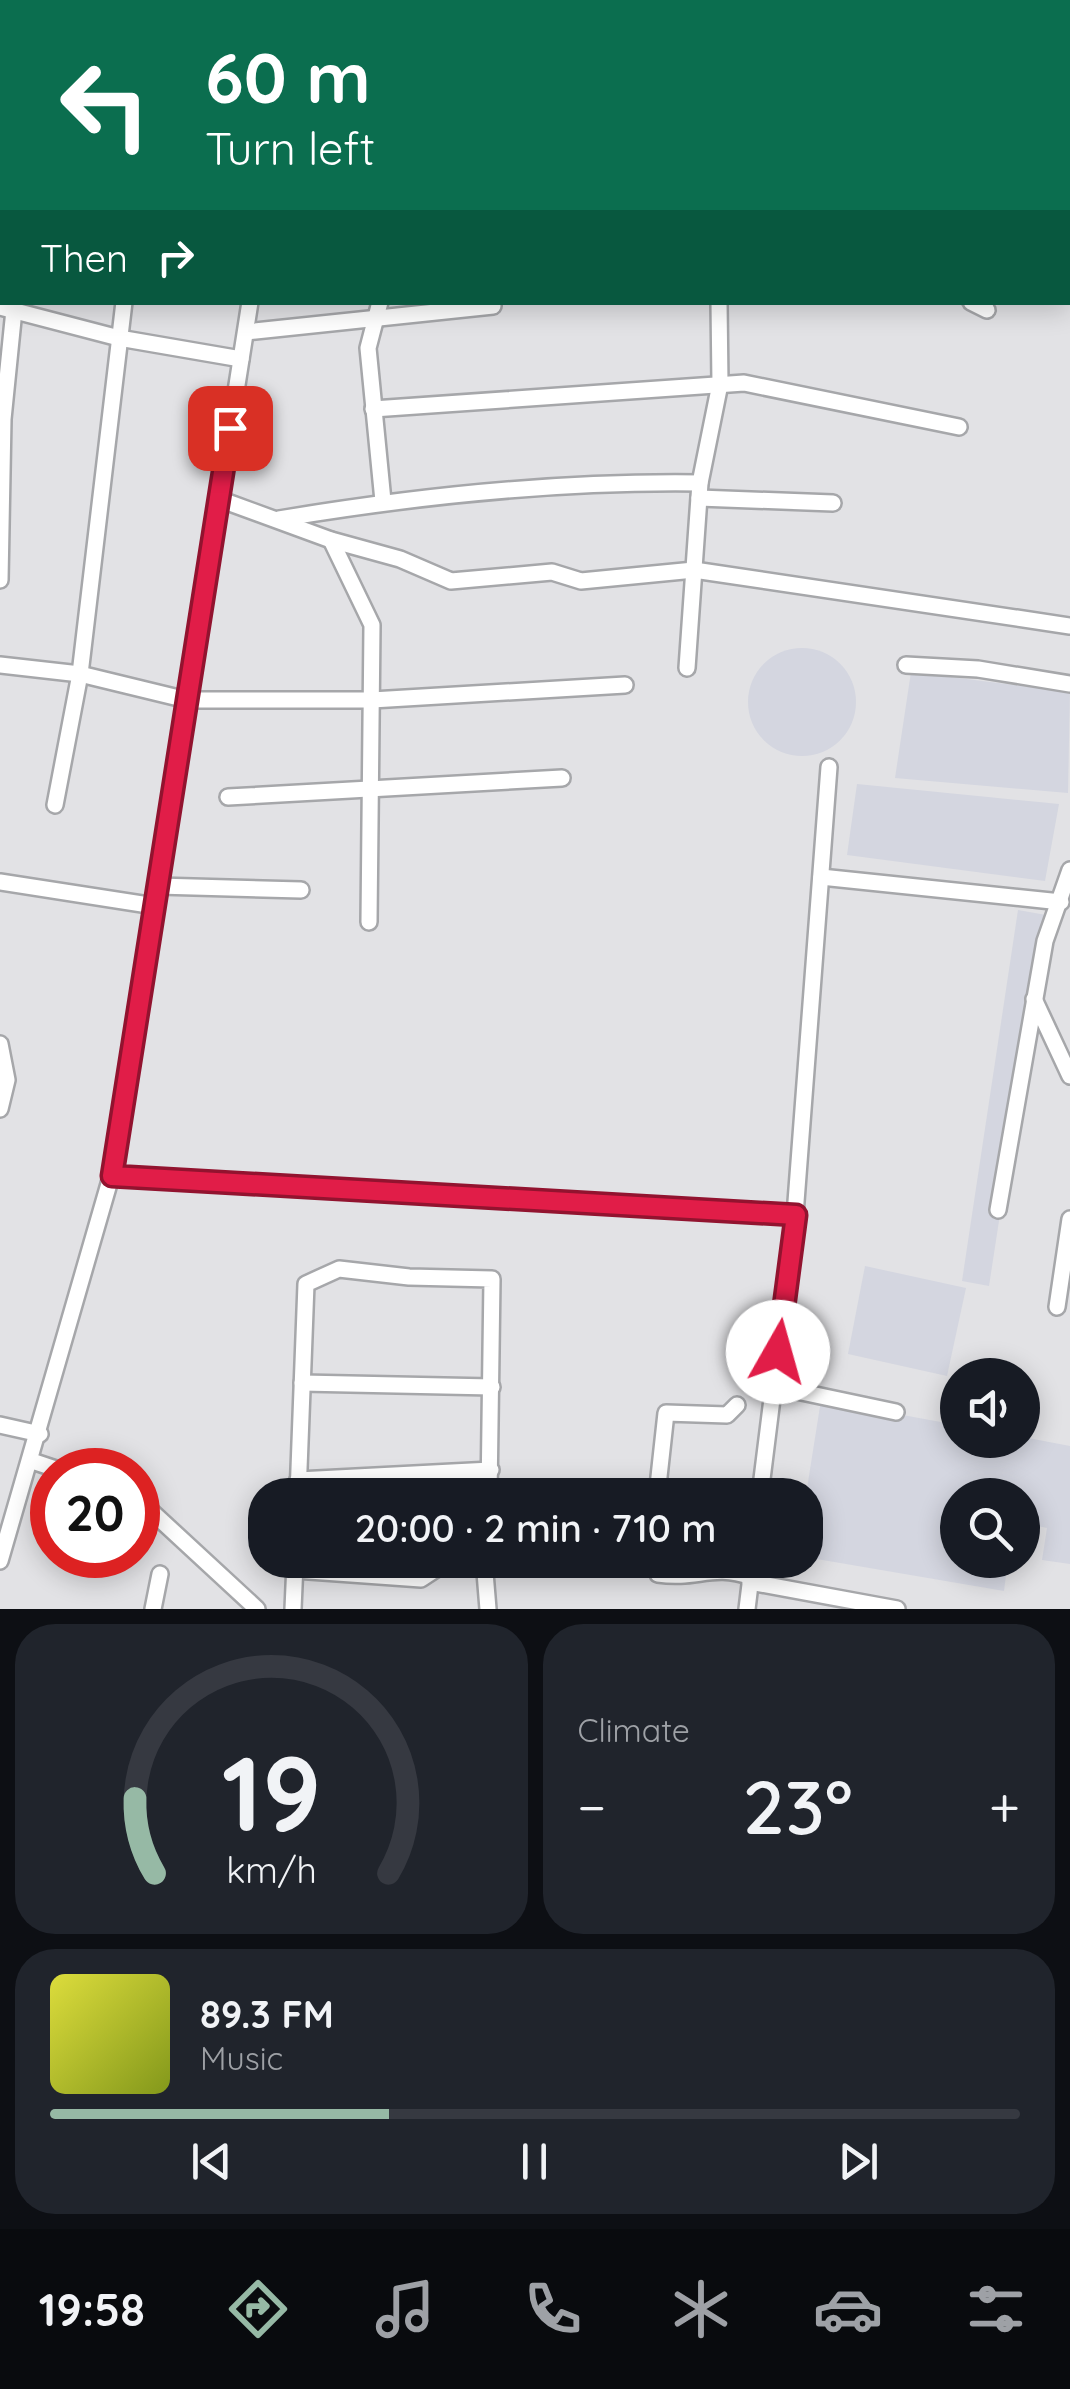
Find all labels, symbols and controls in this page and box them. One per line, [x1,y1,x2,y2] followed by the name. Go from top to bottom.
[205,33,371,121] text: 60 m
[40,40,170,170] icon: left
[205,120,375,176] text: Turn left
[148,230,203,285] icon: right
[40,234,128,282] text: Then
[188,386,273,471] pin
[203,401,258,456] icon: arrive
[726,1300,830,1404] position arrow
[940,1358,1040,1578] map controls
[940,1358,1040,1458] button: sound
[30,1448,160,1578] speed limit sign: 20
[940,1478,1040,1578] button: search
[355,1504,716,1552] text: 20:00 · 2 min · 710 m
[578,1710,690,1750] text: Climate
[221,1727,321,1857] text: 19
[742,1759,853,1853] text: 23°
[578,1772,606,1841] text: −
[989,1772,1020,1841] text: +
[226,1847,317,1892] text: km/h
[200,1990,334,2038] text: 89.3 FM
[200,2038,283,2078] text: Music
[184,2134,239,2189] icon: previous
[507,2134,562,2189] icon: pause
[831,2134,886,2189] icon: next
[223,2274,293,2344] icon: directions
[370,2274,440,2344] icon: music
[518,2274,588,2344] icon: phone
[666,2274,736,2344] icon: climate
[813,2274,883,2344] icon: car
[961,2274,1031,2344] icon: filters
[39,2281,145,2337] text: 19:58

